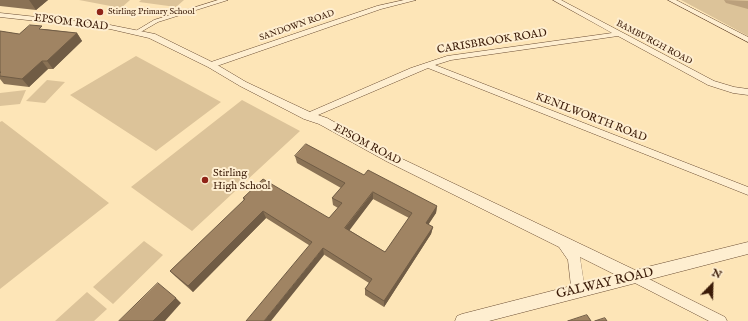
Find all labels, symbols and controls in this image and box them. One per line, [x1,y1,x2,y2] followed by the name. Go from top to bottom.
[95,7,105,17] marker: Stirling Primary School
[108,7,195,17] place label: Stirling Primary School
[258,8,336,44] street label: SANDOWN ROAD
[33,12,109,34] street label: EPSOM ROAD
[614,18,694,68] street label: BAMBURGH ROAD
[436,27,548,57] street label: CARISBROOK ROAD
[534,91,648,145] street label: KENILWORTH ROAD
[331,122,403,168] street label: EPSOM ROAD
[213,167,271,193] place label: Stirling High School
[200,175,210,185] marker: Stirling High School
[555,265,655,303] street label: GALWAY ROAD
[692,265,732,305] north arrow
[710,266,724,282] text: N

